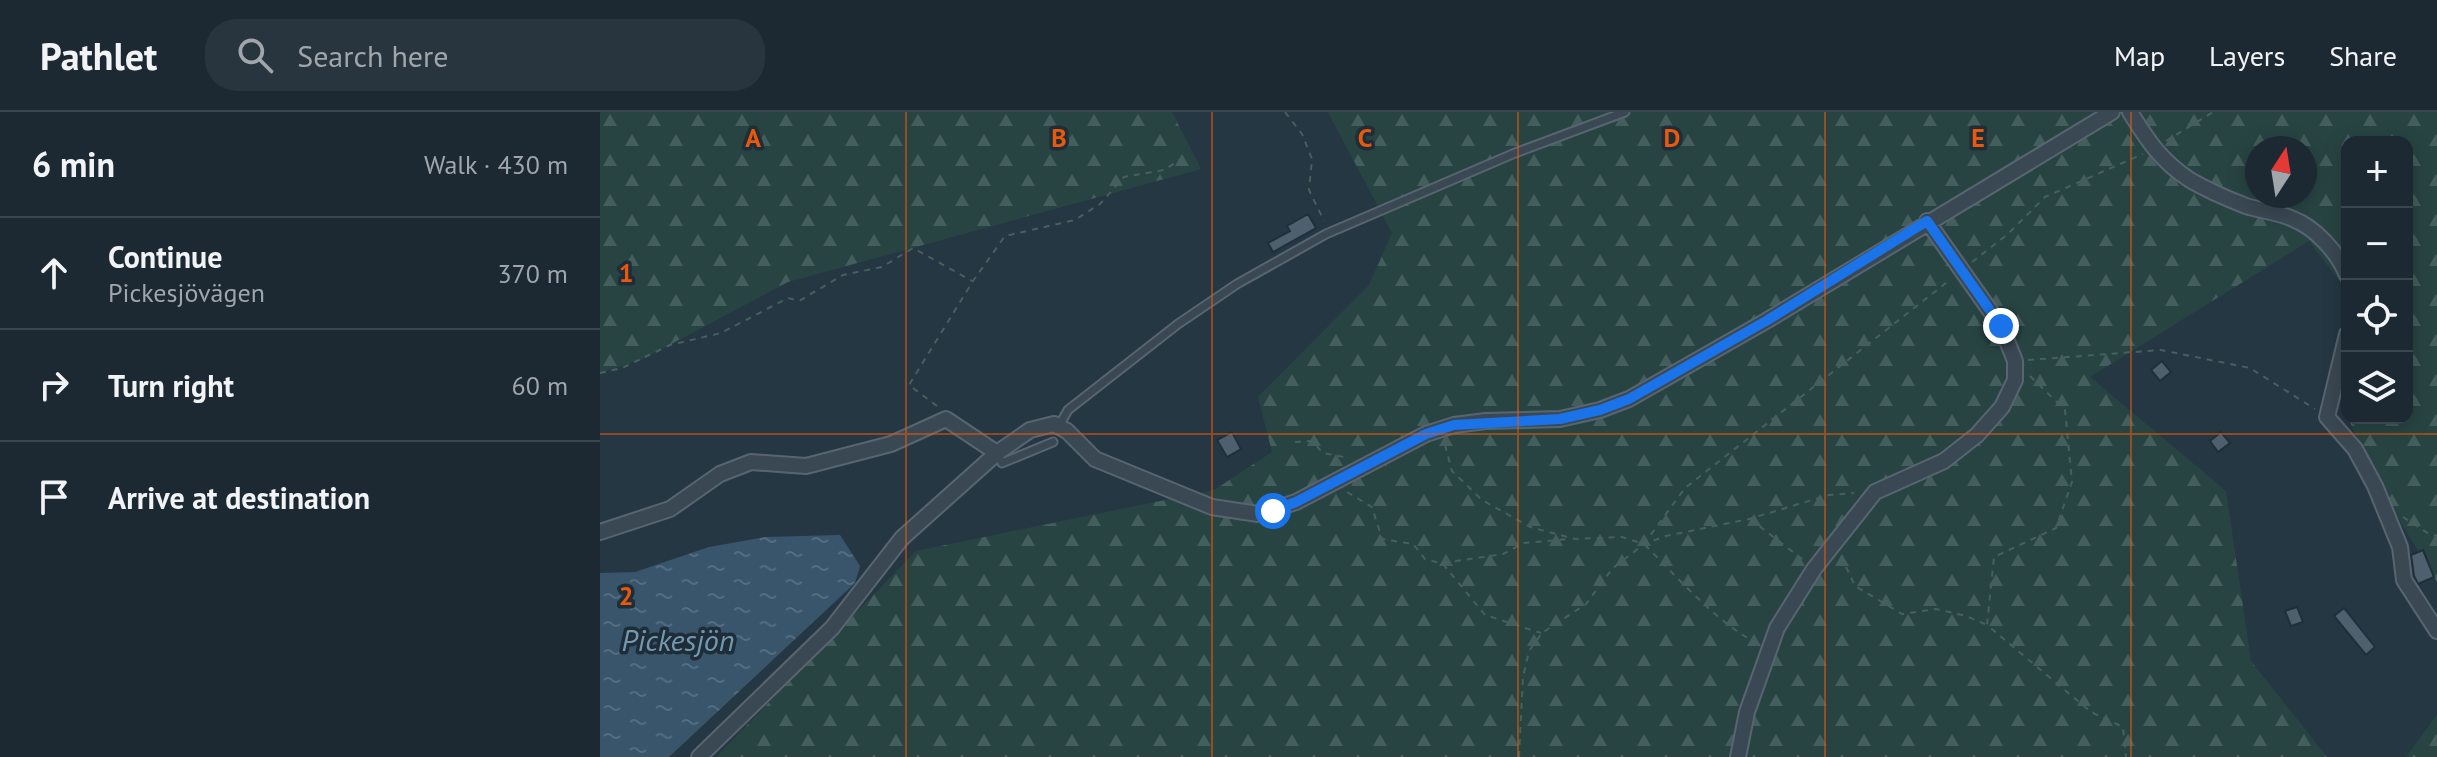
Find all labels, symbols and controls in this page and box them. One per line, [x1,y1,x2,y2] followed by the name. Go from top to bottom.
[205,19,765,91] search box
[40,31,157,80] text: Pathlet
[233,33,277,77] icon: search
[297,36,449,75] text: Search here
[2114,37,2165,74] text: Map
[2209,37,2285,74] text: Layers
[2329,37,2397,74] text: Share
[745,121,761,154] text: A
[1051,121,1067,154] text: B
[1358,121,1372,154] text: C
[1664,121,1680,154] text: D
[1971,121,1985,154] text: E
[2245,136,2317,208] north arrow
[2341,136,2413,424] map controls
[2341,136,2413,208] button: +
[32,142,115,186] text: 6 min
[424,148,568,181] text: Walk · 430 m
[2341,208,2413,280] button: −
[108,237,222,276] text: Continue
[32,251,76,295] icon: ahead
[619,256,633,289] text: 1
[497,257,568,290] text: 370 m
[108,276,265,309] text: Pickesjövägen
[2341,280,2413,352] button: locate
[1983,308,2019,344] route end
[2341,352,2413,424] button: layers
[32,363,76,407] icon: right
[108,366,234,405] text: Turn right
[512,369,568,402] text: 60 m
[32,475,76,519] icon: arrive
[108,478,370,517] text: Arrive at destination
[1255,493,1291,529] route start
[619,579,633,612] text: 2
[622,620,734,659] water label: Pickesjön

